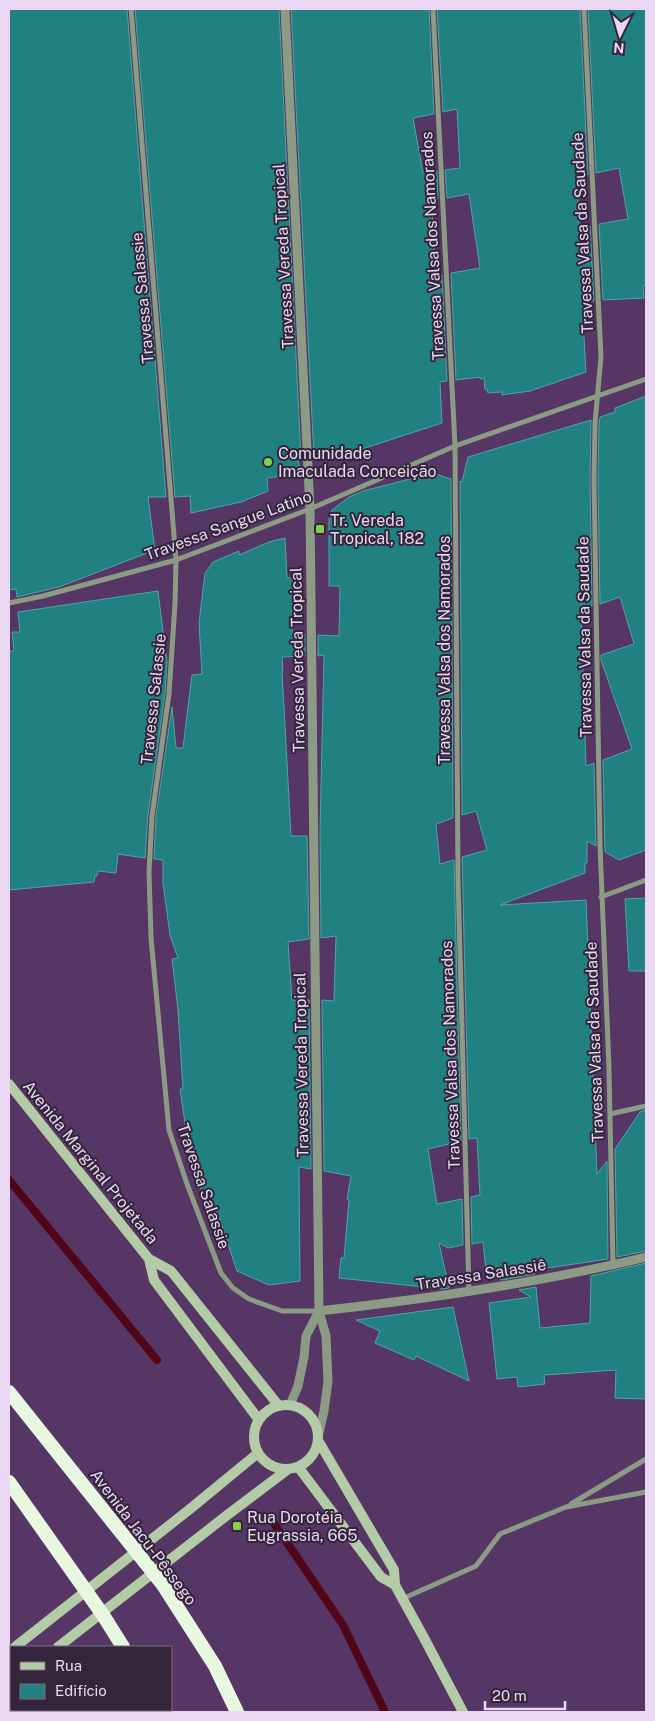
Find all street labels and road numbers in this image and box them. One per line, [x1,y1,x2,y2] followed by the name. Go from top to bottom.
[417,131,448,361] street label: Travessa Valsa dos Namorados
[568,132,597,334] street label: Travessa Valsa da Saudade
[269,163,298,349] street label: Travessa Vereda Tropical
[127,232,158,364] street label: Travessa Salassie
[142,486,314,565] street label: Travessa Sangue Latino
[435,536,454,764] street label: Travessa Valsa dos Namorados
[573,536,596,738] street label: Travessa Valsa da Saudade
[286,567,309,753] street label: Travessa Vereda Tropical
[137,633,170,765] street label: Travessa Salassie
[437,940,464,1170] street label: Travessa Valsa dos Namorados
[581,941,608,1143] street label: Travessa Valsa da Saudade
[290,972,313,1158] street label: Travessa Vereda Tropical
[19,1077,162,1248] street label: Avenida Marginal Projetada
[173,1121,234,1251] street label: Travessa Salassie
[415,1255,548,1294] street label: Travessa Salassiê
[86,1466,201,1609] street label: Avenida Jacu-Pêssego

